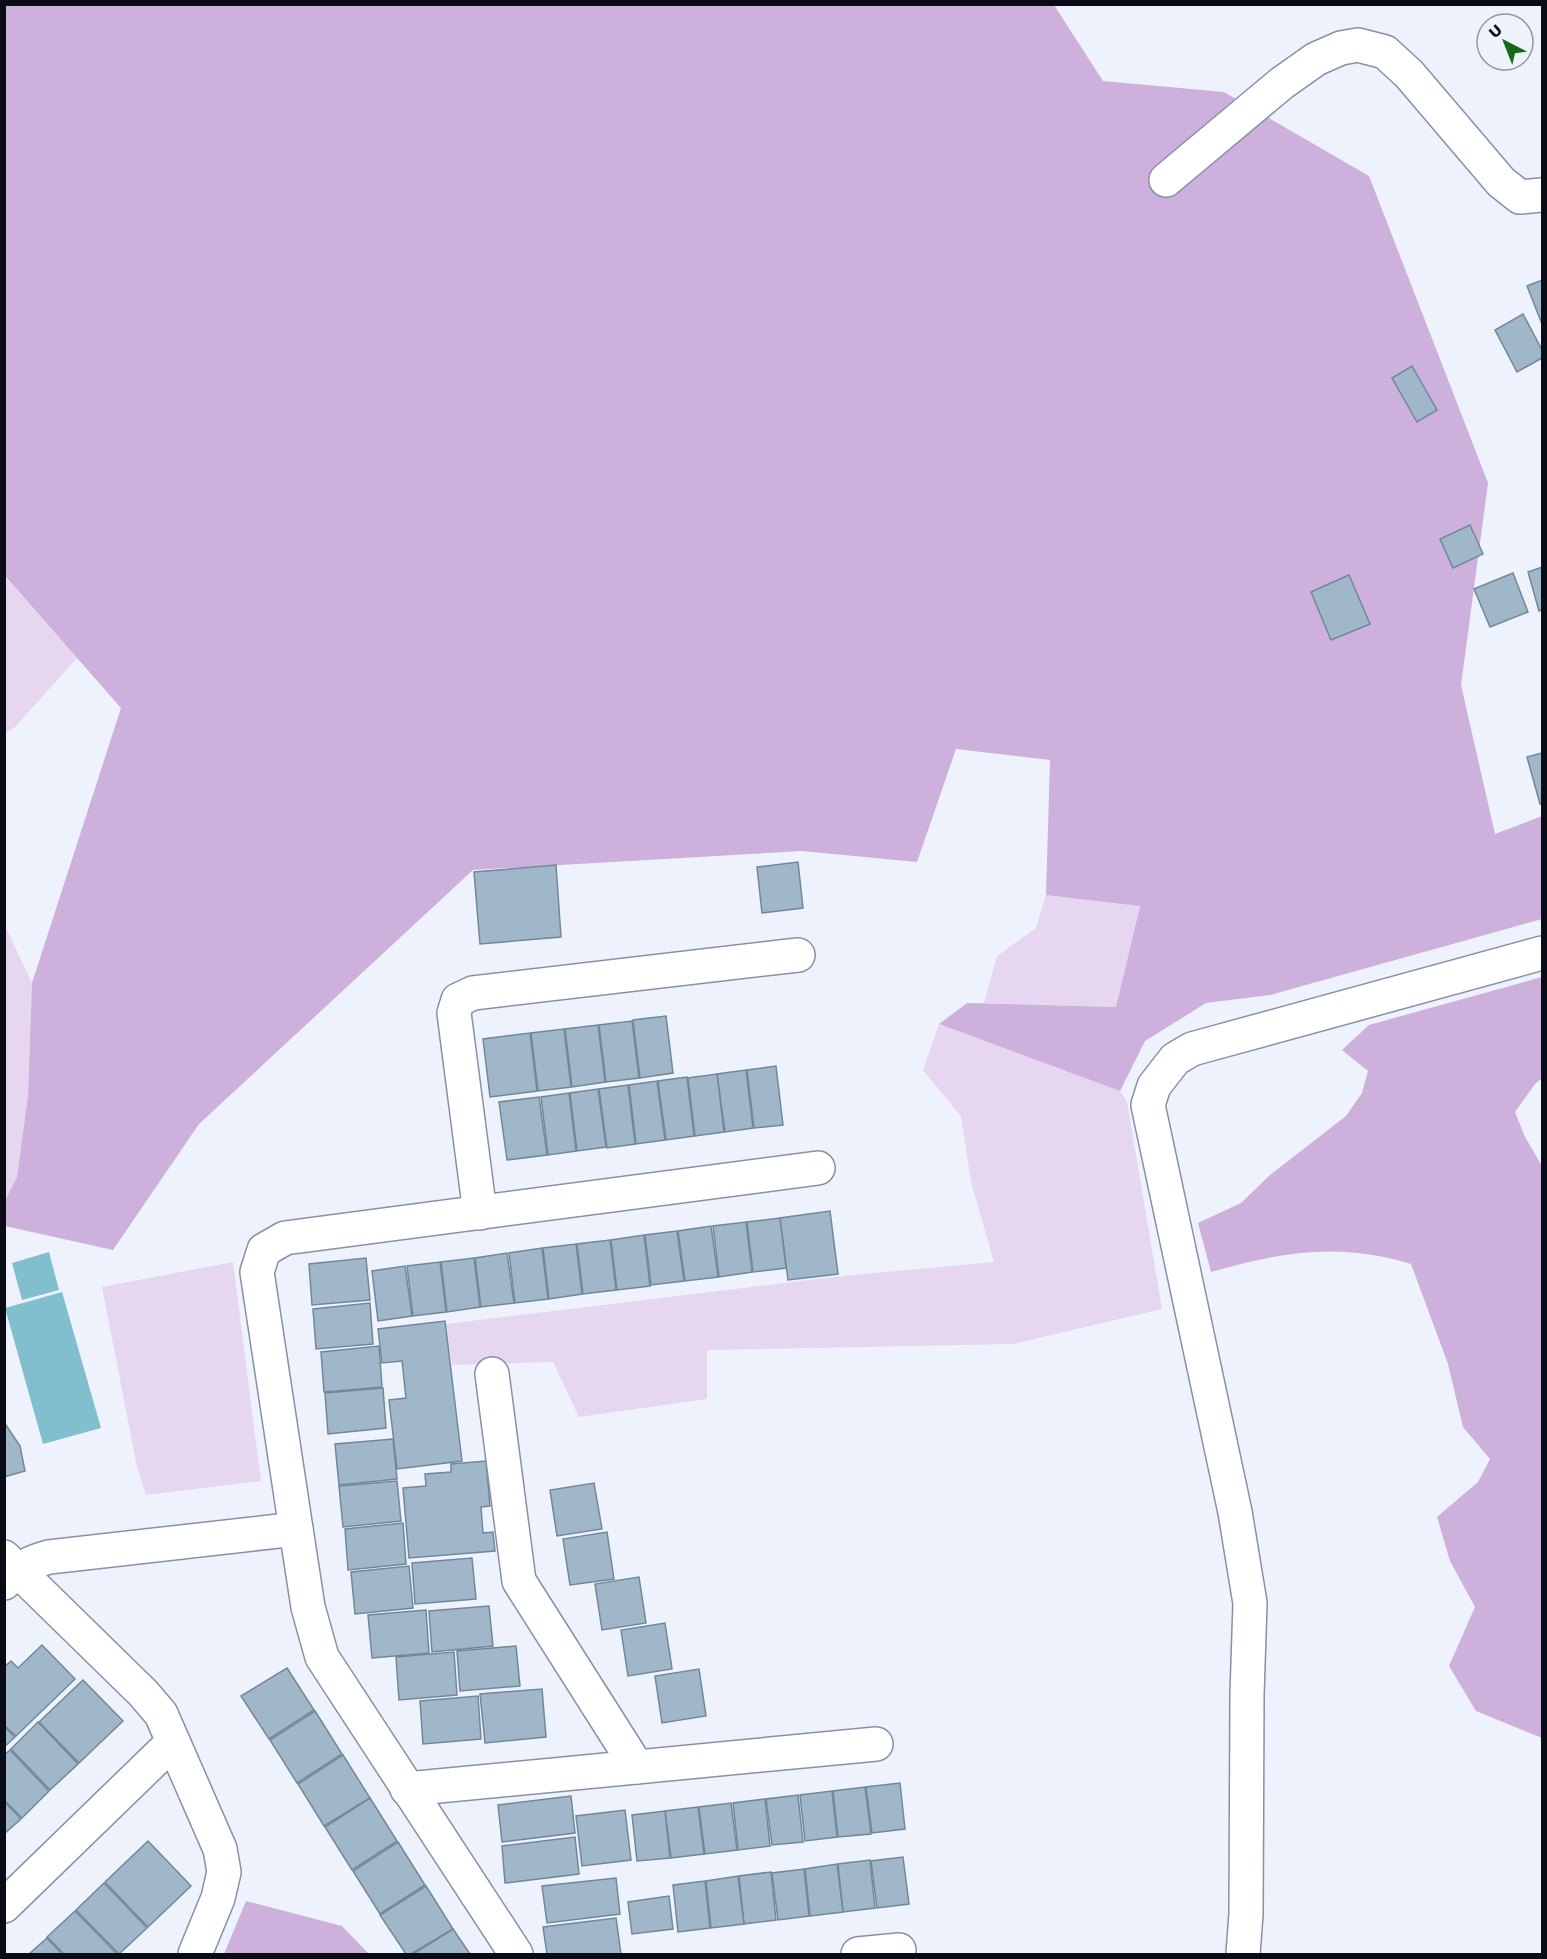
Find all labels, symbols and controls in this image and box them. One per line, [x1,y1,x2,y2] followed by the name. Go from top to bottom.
[1475,12,1535,72] north arrow
[1485,20,1506,42] text: U

